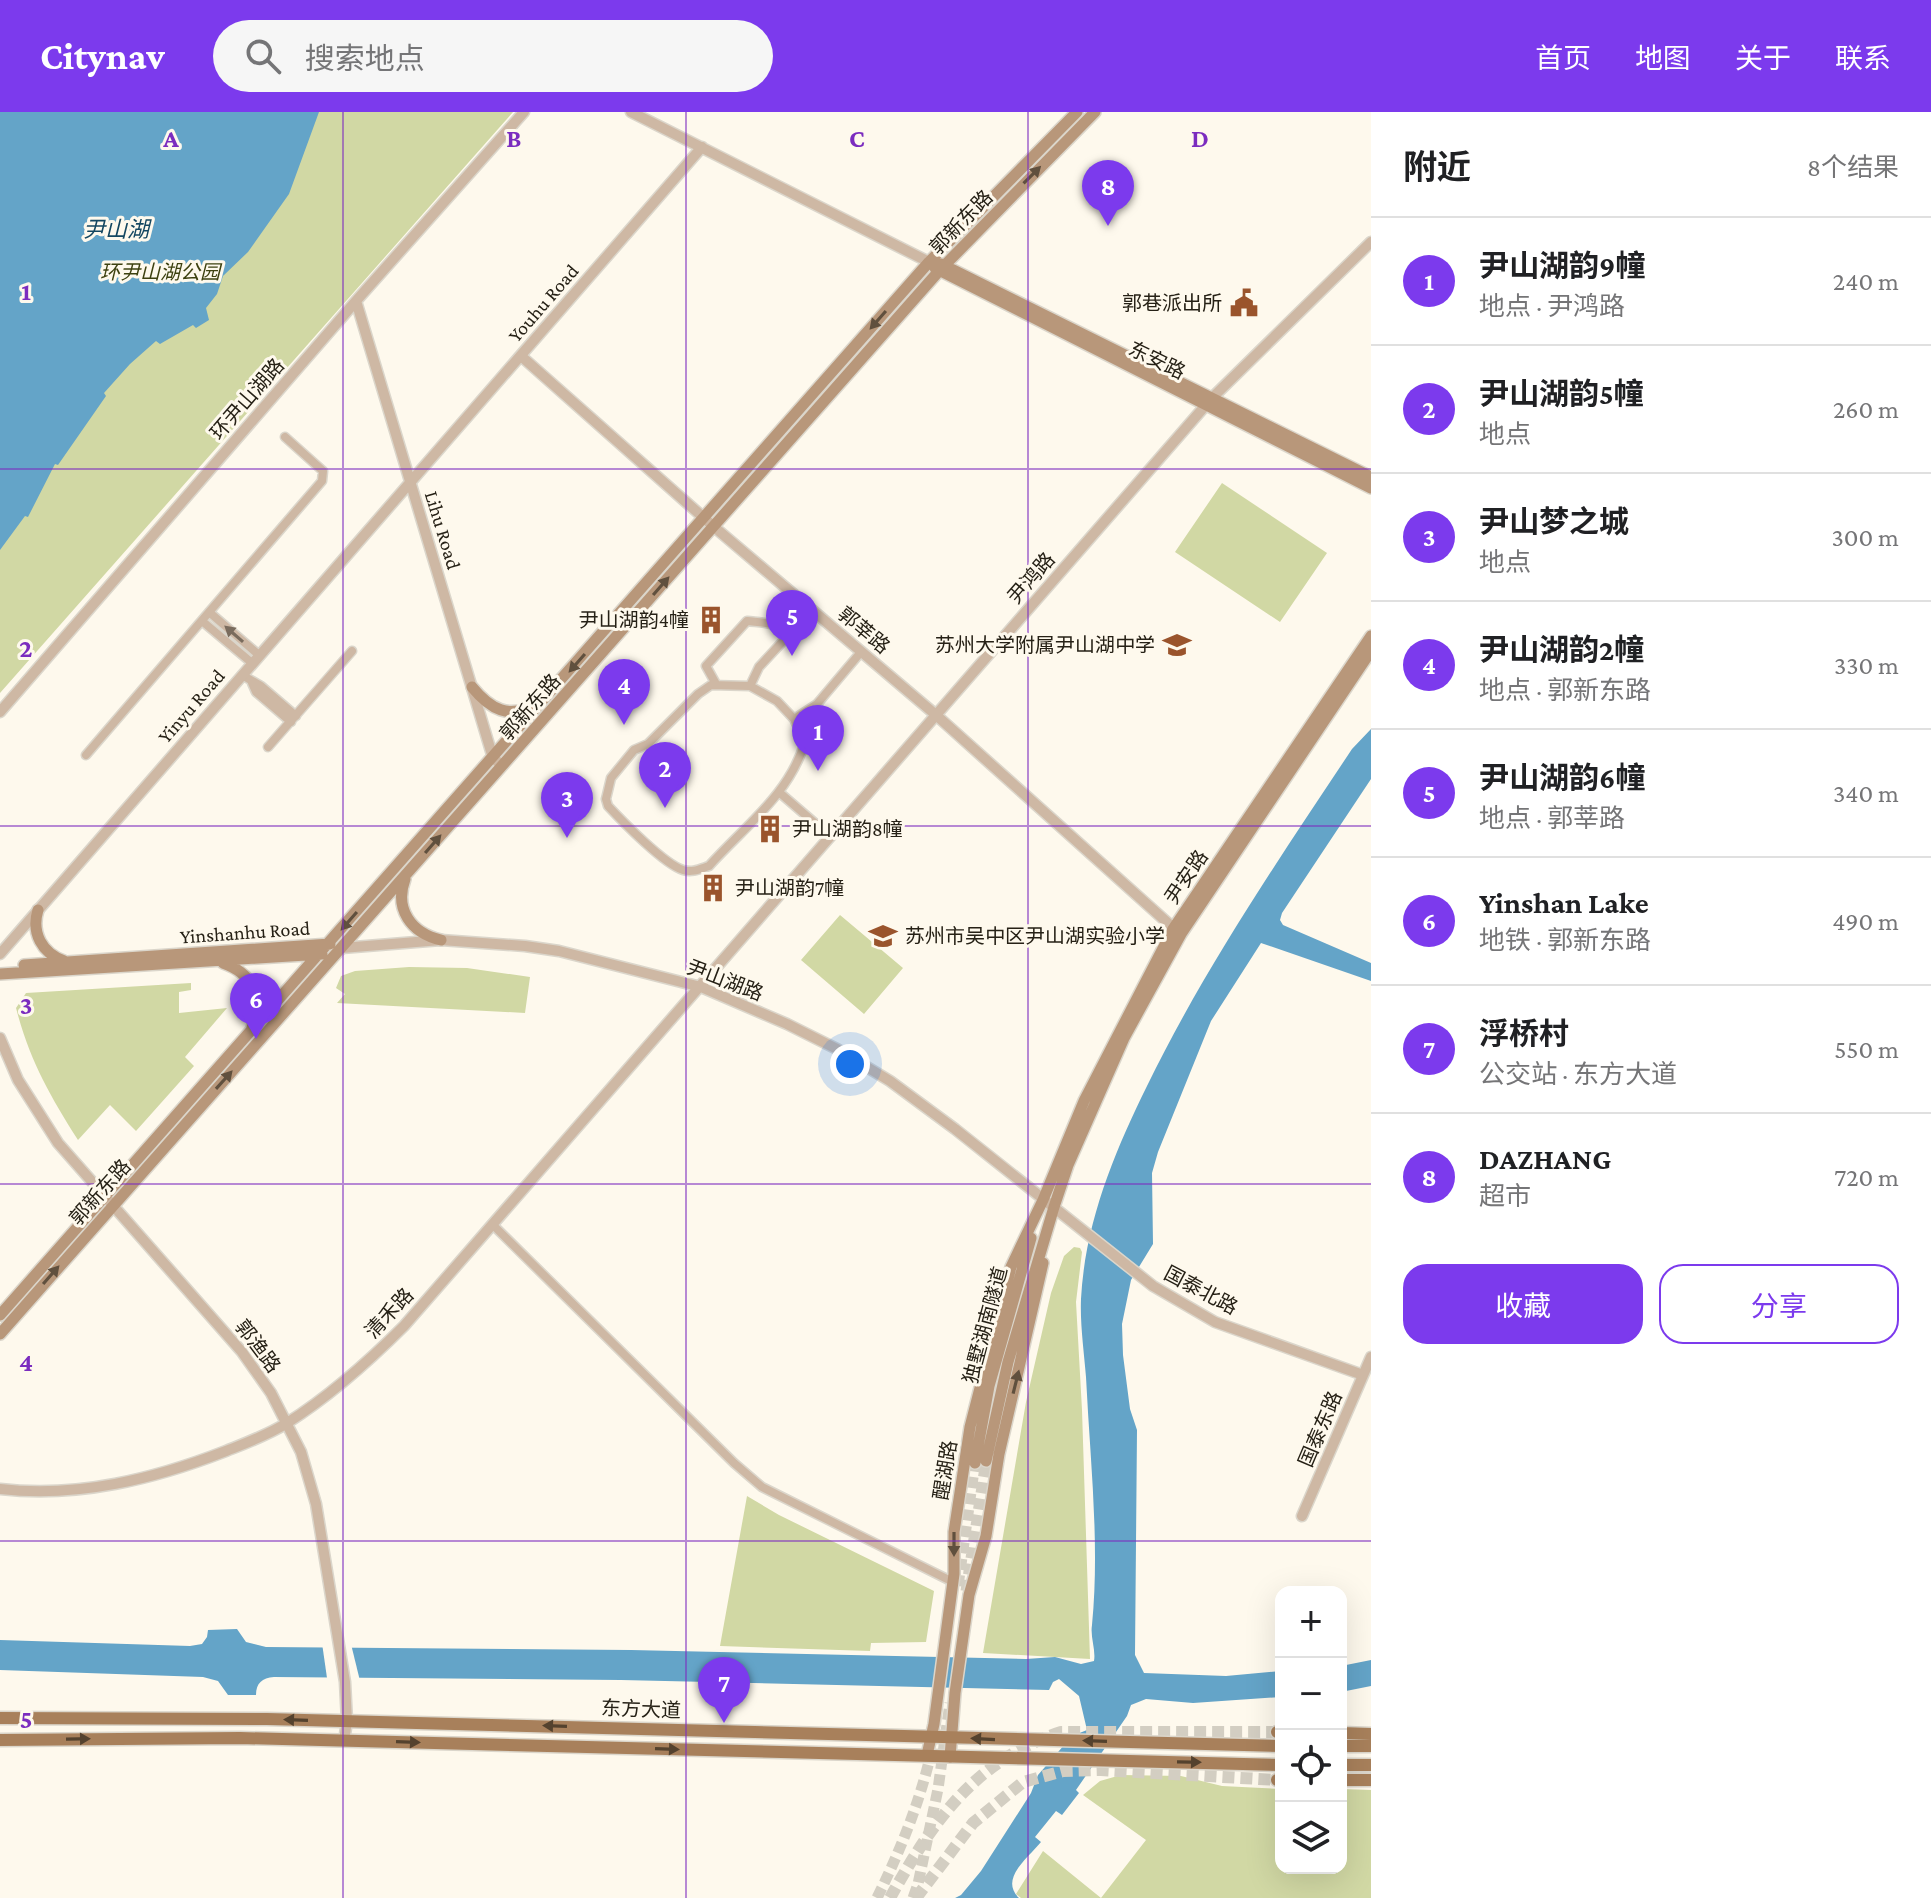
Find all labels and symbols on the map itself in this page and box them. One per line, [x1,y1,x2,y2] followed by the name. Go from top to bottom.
[162,124,179,153] text: A
[506,124,522,153] text: B
[849,124,865,153] text: C
[1191,124,1209,153] text: D
[1082,160,1134,226] pin: 8
[1022,166,1041,184] one-way arrow
[925,186,997,258] street label: 郭新东路
[83,217,152,242] water label: 尹山湖
[503,259,583,346] street label: Youhu Road
[100,261,223,283] park label: 环尹山湖公园
[21,277,31,306] text: 1
[1229,288,1259,318] public building icon: 郭巷派出所
[1122,292,1222,314] place label: 郭巷派出所
[869,311,887,330] one-way arrow
[1125,337,1189,383] street label: 东安路
[206,354,288,444] street label: 环尹山湖路
[421,488,465,572] street label: Lihu Road
[1003,548,1059,608] street label: 尹鸿路
[651,576,669,595] one-way arrow
[766,590,818,656] pin: 5
[834,602,894,658] street label: 郭莘路
[696,605,726,635] building icon: 尹山湖韵4幢
[579,609,689,631] place label: 尹山湖韵4幢
[225,626,245,643] one-way arrow
[1162,630,1192,660] school or university icon: 苏州大学附属尹山湖中学
[19,634,33,663] text: 2
[935,634,1155,656] place label: 苏州大学附属尹山湖中学
[568,653,586,672] one-way arrow
[598,659,650,725] pin: 4
[153,664,230,748] street label: Yinyu Road
[495,670,565,744] street label: 郭新东路
[792,705,844,771] pin: 1
[639,742,691,808] pin: 2
[541,772,593,838] pin: 3
[755,814,785,844] building icon: 尹山湖韵8幢
[792,818,903,840] place label: 尹山湖韵8幢
[424,834,442,853] one-way arrow
[1160,846,1212,908] street label: 尹安路
[698,873,728,903] building icon: 尹山湖韵7幢
[735,877,844,899] place label: 尹山湖韵7幢
[341,912,359,931] one-way arrow
[179,916,311,948] street label: Yinshanhu Road
[868,921,898,951] school or university icon: 苏州市吴中区尹山湖实验小学
[905,925,1165,947] place label: 苏州市吴中区尹山湖实验小学
[684,955,766,1005] street label: 尹山湖路
[230,973,282,1039] pin: 6
[20,991,32,1020] text: 3
[830,1044,870,1084] your location
[214,1071,232,1090] one-way arrow
[65,1155,135,1229] street label: 郭新东路
[1161,1262,1241,1318] street label: 国泰北路
[959,1264,1011,1386] street label: 独墅湖南隧道
[42,1265,59,1285] one-way arrow
[360,1284,418,1342] street label: 清禾路
[231,1315,285,1377] street label: 郭渔路
[19,1348,33,1377] text: 4
[1010,1369,1023,1394] one-way arrow
[1294,1388,1346,1470] street label: 国泰东路
[929,1439,961,1501] street label: 醒湖路
[948,1532,960,1557] one-way arrow
[698,1657,750,1723] pin: 7
[601,1697,681,1721] street label: 东方大道
[20,1705,32,1734] text: 5
[283,1713,308,1726] one-way arrow
[542,1720,567,1733] one-way arrow
[970,1732,995,1745] one-way arrow
[66,1733,91,1745] one-way arrow
[1082,1734,1107,1747] one-way arrow
[396,1736,421,1749] one-way arrow
[655,1743,680,1756] one-way arrow
[1177,1756,1202,1769] one-way arrow

